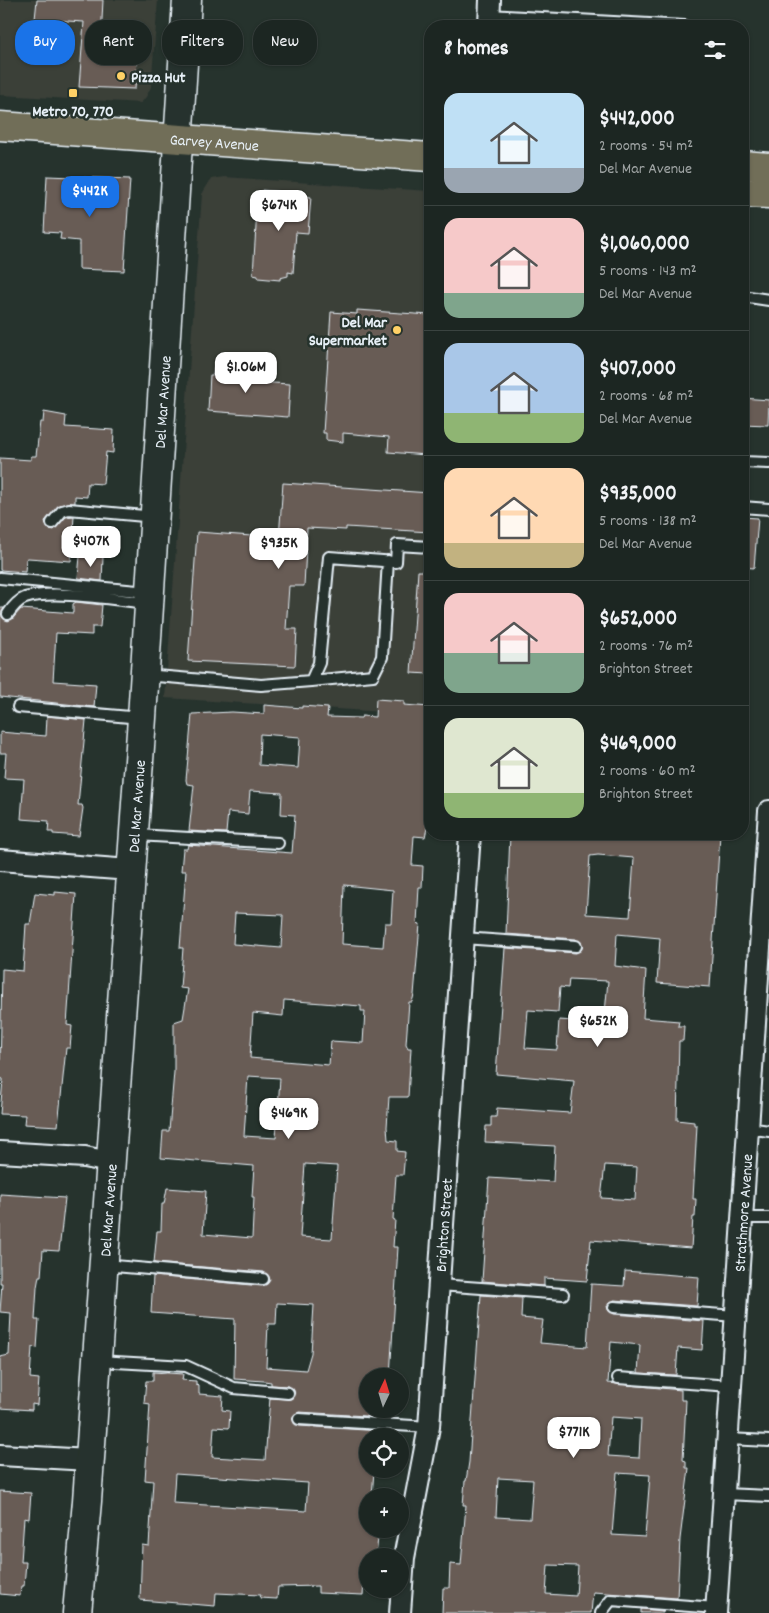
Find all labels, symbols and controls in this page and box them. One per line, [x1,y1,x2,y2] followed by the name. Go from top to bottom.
[15,20,75,65] chip: Buy
[85,20,152,65] chip: Rent
[162,20,243,65] chip: Filters
[253,20,317,65] chip: New
[444,35,509,65] text: 8 homes
[701,36,729,64] icon: filters
[131,67,186,90] place label: Pizza Hut
[115,70,127,82] marker: Pizza Hut
[67,87,79,99] marker: Metro 70, 770
[32,101,114,124] place label: Metro 70, 770
[599,105,675,135] text: $442,000
[484,113,544,173] icon: home
[169,129,260,159] street label: Garvey Avenue
[599,135,693,158] text: 2 rooms · 54 m²
[599,158,692,181] text: Del Mar Avenue
[55,176,125,218] pin: $442K
[72,180,108,203] text: $442K
[244,190,314,232] pin: $674K
[261,194,297,217] text: $674K
[599,230,690,260] text: $1,060,000
[484,238,544,298] icon: home
[599,260,697,283] text: 5 rooms · 143 m²
[599,283,692,306] text: Del Mar Avenue
[309,312,388,353] place label: Del Mar Supermarket
[391,324,403,336] marker: Del Mar Supermarket
[205,352,287,394] pin: $1.06M
[150,355,179,449] street label: Del Mar Avenue
[599,355,676,385] text: $407,000
[226,356,266,379] text: $1.06M
[484,363,544,423] icon: home
[599,385,693,408] text: 2 rooms · 68 m²
[599,408,692,431] text: Del Mar Avenue
[599,480,677,510] text: $935,000
[484,488,544,548] icon: home
[599,510,696,533] text: 5 rooms · 138 m²
[56,526,126,568] pin: $407K
[244,528,314,570] pin: $935K
[73,530,110,553] text: $407K
[260,532,298,555] text: $935K
[599,533,692,556] text: Del Mar Avenue
[599,605,677,635] text: $652,000
[484,613,544,673] icon: home
[599,635,693,658] text: 2 rooms · 76 m²
[599,658,693,681] text: Brighton Street
[599,730,677,760] text: $469,000
[484,738,544,798] icon: home
[124,759,153,854] street label: Del Mar Avenue
[599,760,696,783] text: 2 rooms · 60 m²
[599,783,693,806] text: Brighton Street
[563,1006,633,1048] pin: $652K
[579,1010,617,1033] text: $652K
[254,1098,324,1140] pin: $469K
[270,1102,308,1125] text: $469K
[730,1153,760,1273] street label: Strathmore Avenue
[95,1163,125,1258] street label: Del Mar Avenue
[431,1177,460,1273] street label: Brighton Street
[359,1368,409,1418] north arrow
[359,1368,409,1598] map controls
[539,1416,609,1459] pin: $771K
[558,1421,590,1444] text: $771K
[359,1428,409,1478] button: locate
[359,1488,409,1538] button: +
[359,1548,409,1598] button: −

